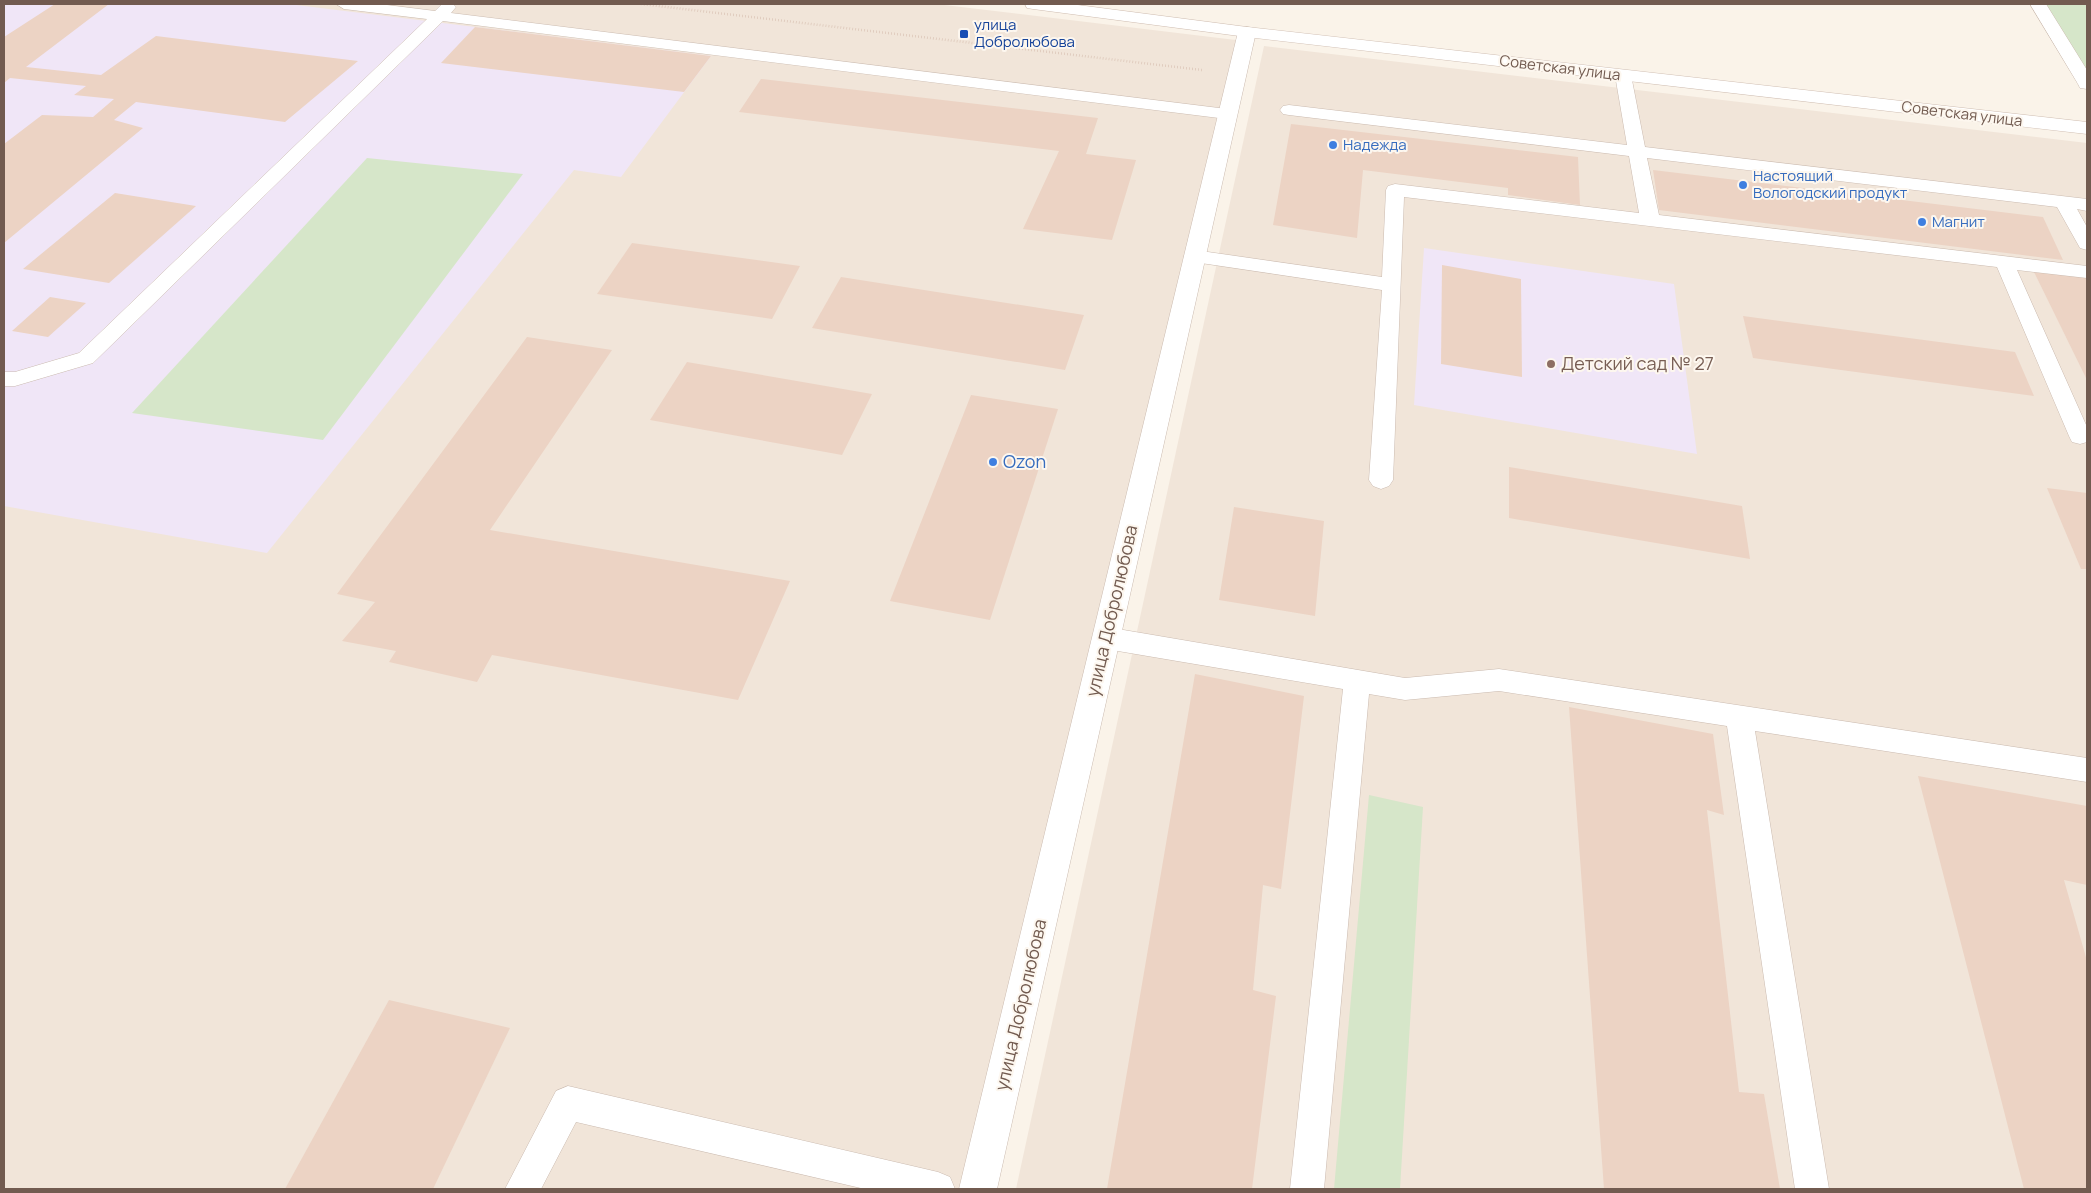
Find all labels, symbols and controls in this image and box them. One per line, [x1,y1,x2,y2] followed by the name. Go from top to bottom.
[974,14,1075,52] place label: улица Добролюбова
[958,28,970,40] marker: улица Добролюбова
[1498,50,1622,85] street label: Советская улица
[1900,96,2024,131] street label: Советская улица
[1343,134,1407,155] place label: Надежда
[1327,139,1339,151] marker: Надежда
[1753,165,1908,203] place label: Настоящий Вологодский продукт
[1737,179,1749,191] marker: Настоящий Вологодский продукт
[1932,211,1985,232] place label: Магнит
[1916,216,1928,228] marker: Магнит
[1561,351,1714,375] place label: Детский сад № 27
[1545,358,1557,370] marker: Детский сад № 27
[1003,449,1046,473] place label: Ozon
[987,456,999,468] marker: Ozon
[1080,523,1142,699] street label: улица Добролюбова
[989,917,1051,1093] street label: улица Добролюбова

